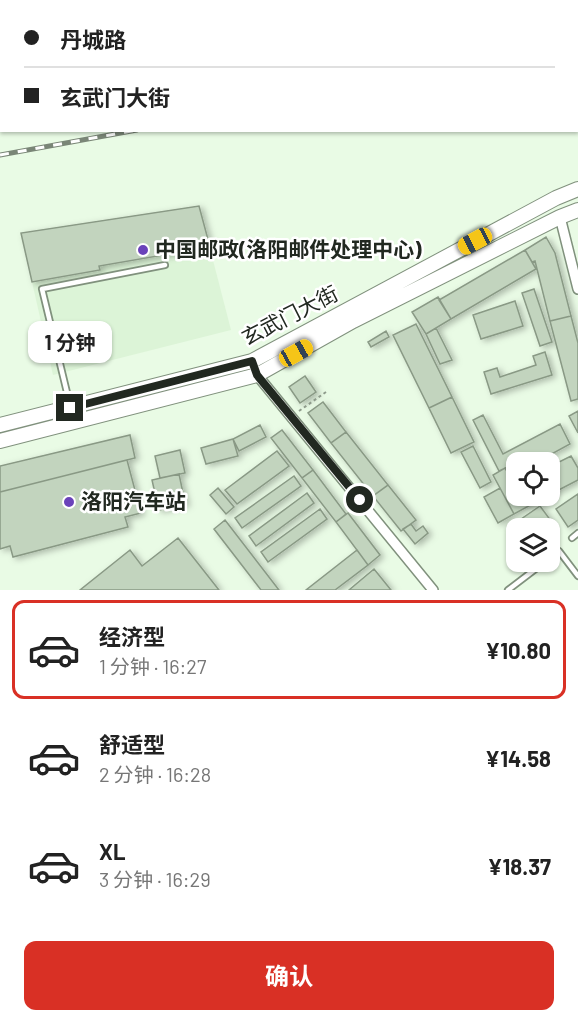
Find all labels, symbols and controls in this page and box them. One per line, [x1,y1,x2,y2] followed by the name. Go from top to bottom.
[60,26,126,52] text: 丹城路
[60,84,170,110] text: 玄武门大街
[455,225,495,257] car
[155,236,422,261] place label: 中国邮政(洛阳邮件处理中心)
[136,243,150,257] marker: 中国邮政(洛阳邮件处理中心)
[237,280,342,350] street label: 玄武门大街
[28,321,112,363] callout: 1 分钟
[44,330,96,354] text: 1 分钟
[276,336,316,370] car
[56,394,83,421] route end
[506,452,560,572] map controls
[506,452,560,506] button: locate
[346,486,373,513] route start
[81,488,186,513] place label: 洛阳汽车站
[62,495,76,509] marker: 洛阳汽车站
[506,518,560,572] button: layers
[27,623,81,677] icon: car
[99,623,165,649] text: 经济型
[485,637,551,663] text: ¥10.80
[99,654,206,678] text: 1 分钟 · 16:27
[27,731,81,785] icon: car
[99,731,165,757] text: 舒适型
[485,745,551,771] text: ¥14.58
[99,762,211,786] text: 2 分钟 · 16:28
[99,838,125,864] text: XL
[27,839,81,893] icon: car
[487,853,551,879] text: ¥18.37
[99,867,211,891] text: 3 分钟 · 16:29
[24,941,554,1010] button: 确认

